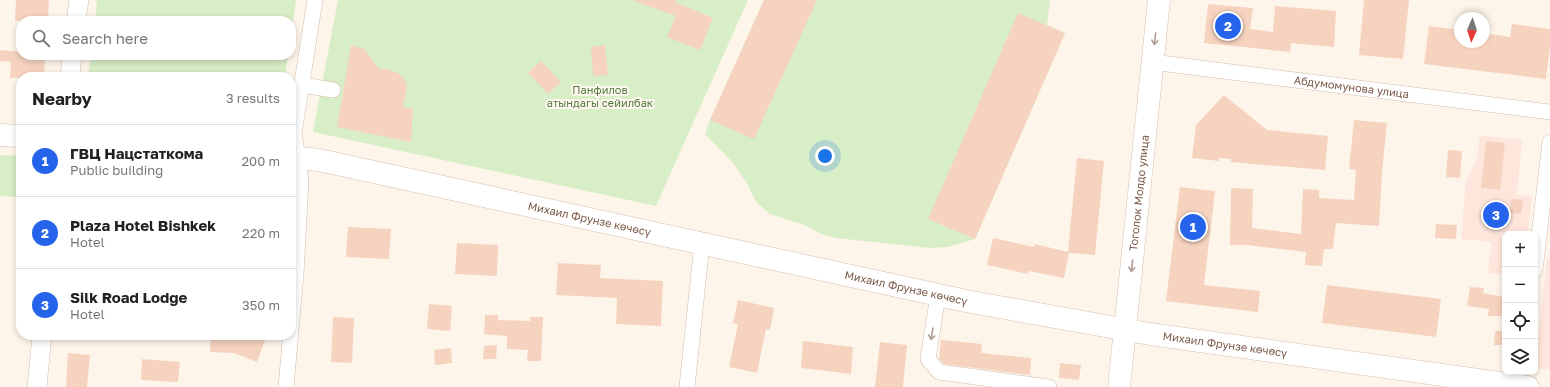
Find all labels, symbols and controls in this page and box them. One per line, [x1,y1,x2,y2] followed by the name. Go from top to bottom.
[1215,11,1241,41] pin: 2
[1454,12,1490,48] north arrow
[16,16,296,60] search box
[30,27,52,49] icon: search
[62,29,148,47] text: Search here
[1151,32,1158,45] one-way arrow
[1293,73,1410,100] street label: Абдумомунова улица
[547,83,654,109] park label: Панфилов атындагы сейилбак
[32,88,92,109] text: Nearby
[226,90,280,106] text: 3 results
[1126,134,1151,252] street label: Тоголок Молдо улица
[70,144,203,162] text: ГВЦ Нацстаткома
[815,146,835,166] your location
[42,153,48,169] text: 1
[242,153,280,169] text: 200 m
[70,162,163,178] text: Public building
[527,199,652,239] street label: Михаил Фрунзе көчөсү
[1483,200,1509,230] pin: 3
[1180,212,1206,242] pin: 1
[70,216,216,234] text: Plaza Hotel Bishkek
[41,225,49,241] text: 2
[242,225,280,241] text: 220 m
[1502,231,1538,375] map controls
[1502,231,1538,267] button: +
[70,234,105,250] text: Hotel
[1128,259,1135,272] one-way arrow
[1502,267,1538,303] button: −
[843,268,969,308] street label: Михаил Фрунзе көчөсү
[70,288,187,306] text: Silk Road Lodge
[41,297,49,313] text: 3
[242,297,280,313] text: 350 m
[1502,303,1538,339] button: locate
[70,306,105,322] text: Hotel
[928,327,936,340] one-way arrow
[1162,329,1288,360] street label: Михаил Фрунзе көчөсү
[1502,339,1538,375] button: layers

